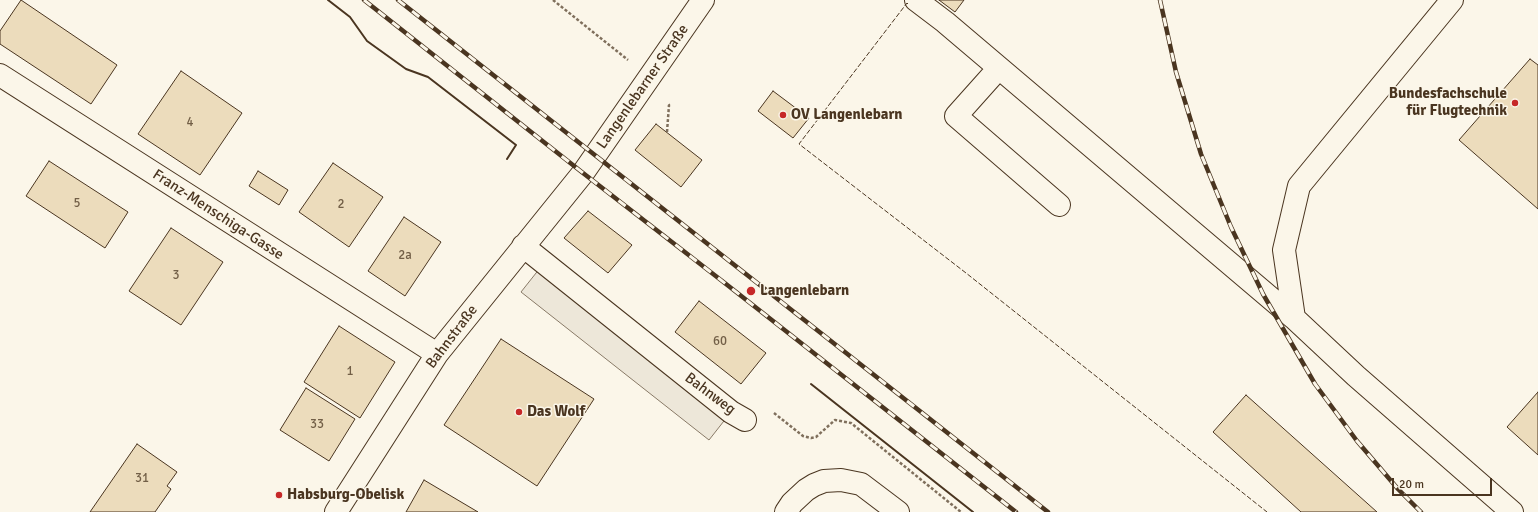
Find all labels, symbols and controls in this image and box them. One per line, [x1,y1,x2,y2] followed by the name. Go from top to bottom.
[593,21,693,153] street label: Langenlebarner Straße
[1389,85,1507,120] place label: Bundesfachschule für Flugtechnik
[1510,98,1520,108] marker: Bundesfachschule für Flugtechnik
[791,106,903,124] place label: OV Langenlebarn
[778,110,788,120] marker: OV Langenlebarn
[186,115,194,131] house number: 4
[149,166,287,264] street label: Franz-Menschiga-Gasse
[73,196,81,212] house number: 5
[337,197,345,213] house number: 2
[398,248,412,264] house number: 2a
[172,268,180,284] house number: 3
[760,282,849,300] place label: Langenlebarn
[745,285,757,297] marker: Langenlebarn
[422,302,482,372] street label: Bahnstraße
[713,334,727,350] house number: 60
[346,364,354,380] house number: 1
[681,369,739,419] street label: Bahnweg
[527,403,585,421] place label: Das Wolf
[514,407,524,417] marker: Das Wolf
[310,417,324,433] house number: 33
[1394,470,1494,496] scale bar
[135,471,149,487] house number: 31
[1399,477,1424,492] text: 20 m
[287,486,404,504] place label: Habsburg-Obelisk
[274,490,284,500] marker: Habsburg-Obelisk

